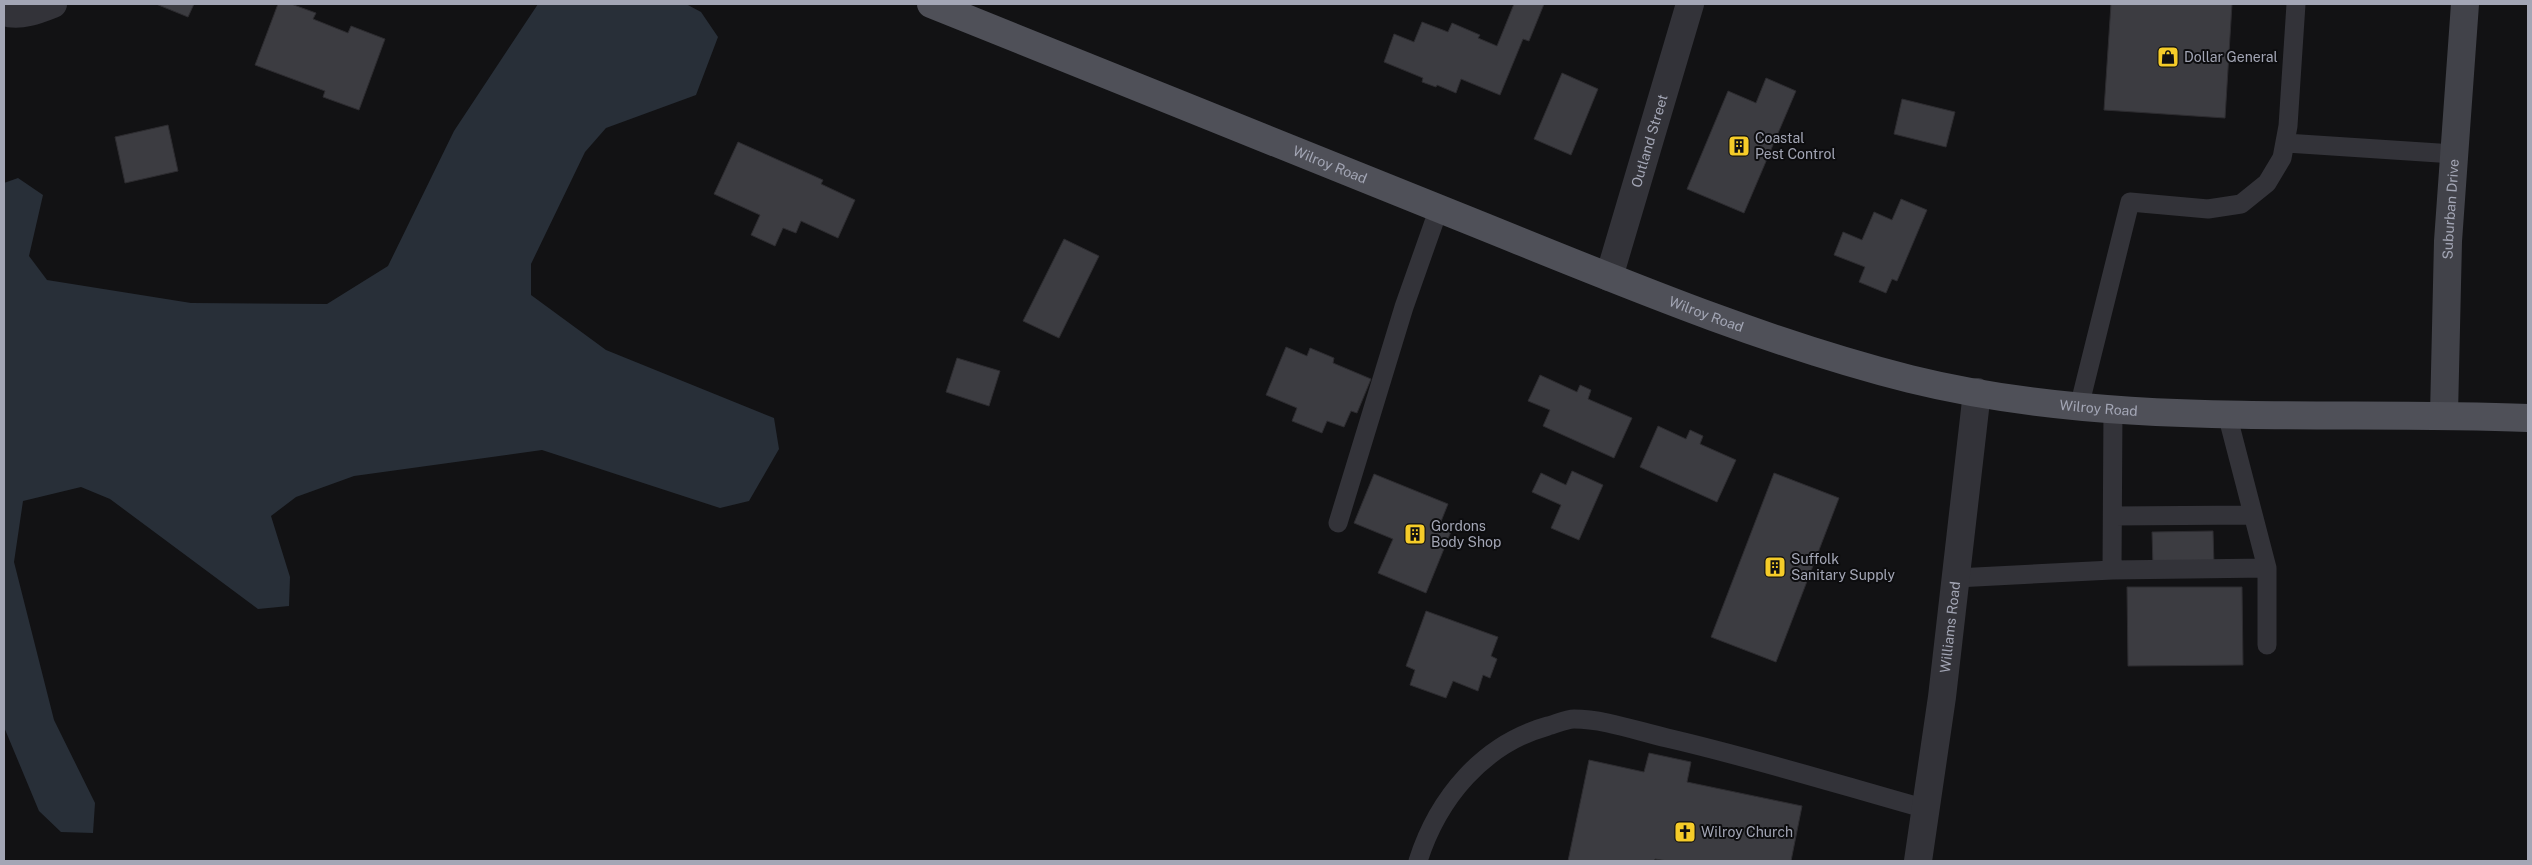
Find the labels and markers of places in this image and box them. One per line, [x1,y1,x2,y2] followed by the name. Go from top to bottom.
[2156,45,2180,69] shop icon: Dollar General
[2184,49,2278,65] place label: Dollar General
[1755,130,1836,162] place label: Coastal Pest Control
[1727,134,1751,158] building icon: Coastal Pest Control
[1431,518,1501,550] place label: Gordons Body Shop
[1403,522,1427,546] building icon: Gordons Body Shop
[1791,551,1895,583] place label: Suffolk Sanitary Supply
[1763,555,1787,579] building icon: Suffolk Sanitary Supply
[1673,820,1697,844] church icon: Wilroy Church
[1701,824,1793,840] place label: Wilroy Church

